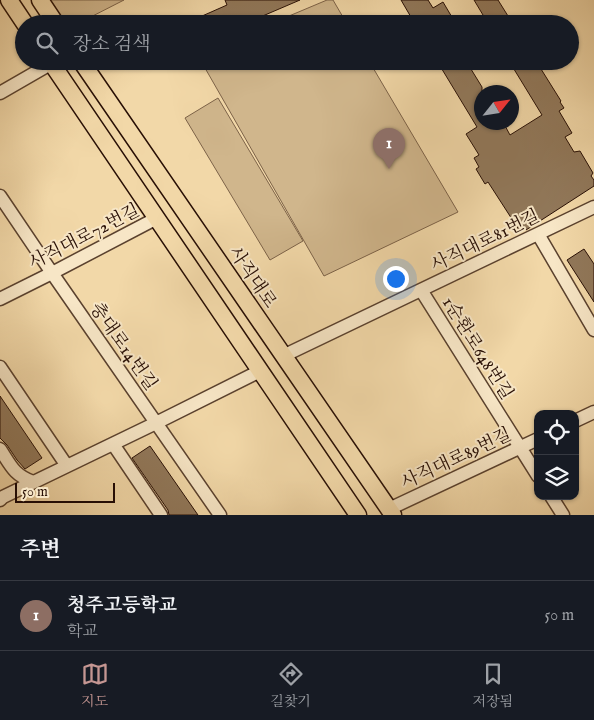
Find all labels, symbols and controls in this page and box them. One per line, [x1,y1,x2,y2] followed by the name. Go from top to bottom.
[15,15,579,70] search box
[33,29,61,57] icon: search
[73,33,151,57] text: 장소 검색
[474,85,519,130] north arrow
[373,128,405,169] pin: 1
[25,200,144,275] street label: 사직대로72번길
[428,205,544,278] street label: 사직대로81번길
[223,243,281,313] street label: 사직대로
[383,266,409,292] your location
[436,293,518,405] street label: 1순환로648번길
[84,298,162,395] street label: 충대로14번길
[534,410,579,500] map controls
[534,410,579,455] button: locate
[398,424,516,495] street label: 사직대로89번길
[534,455,579,500] button: layers
[15,480,115,503] scale bar
[22,483,48,501] text: 50 m
[20,537,61,564] text: 주변
[67,594,177,618] text: 청주고등학교
[33,606,39,626] text: 1
[545,606,574,626] text: 50 m
[67,622,98,642] text: 학교
[81,660,109,711] tab: 지도
[270,660,311,711] tab: 길찾기
[473,660,513,711] tab: 저장됨

